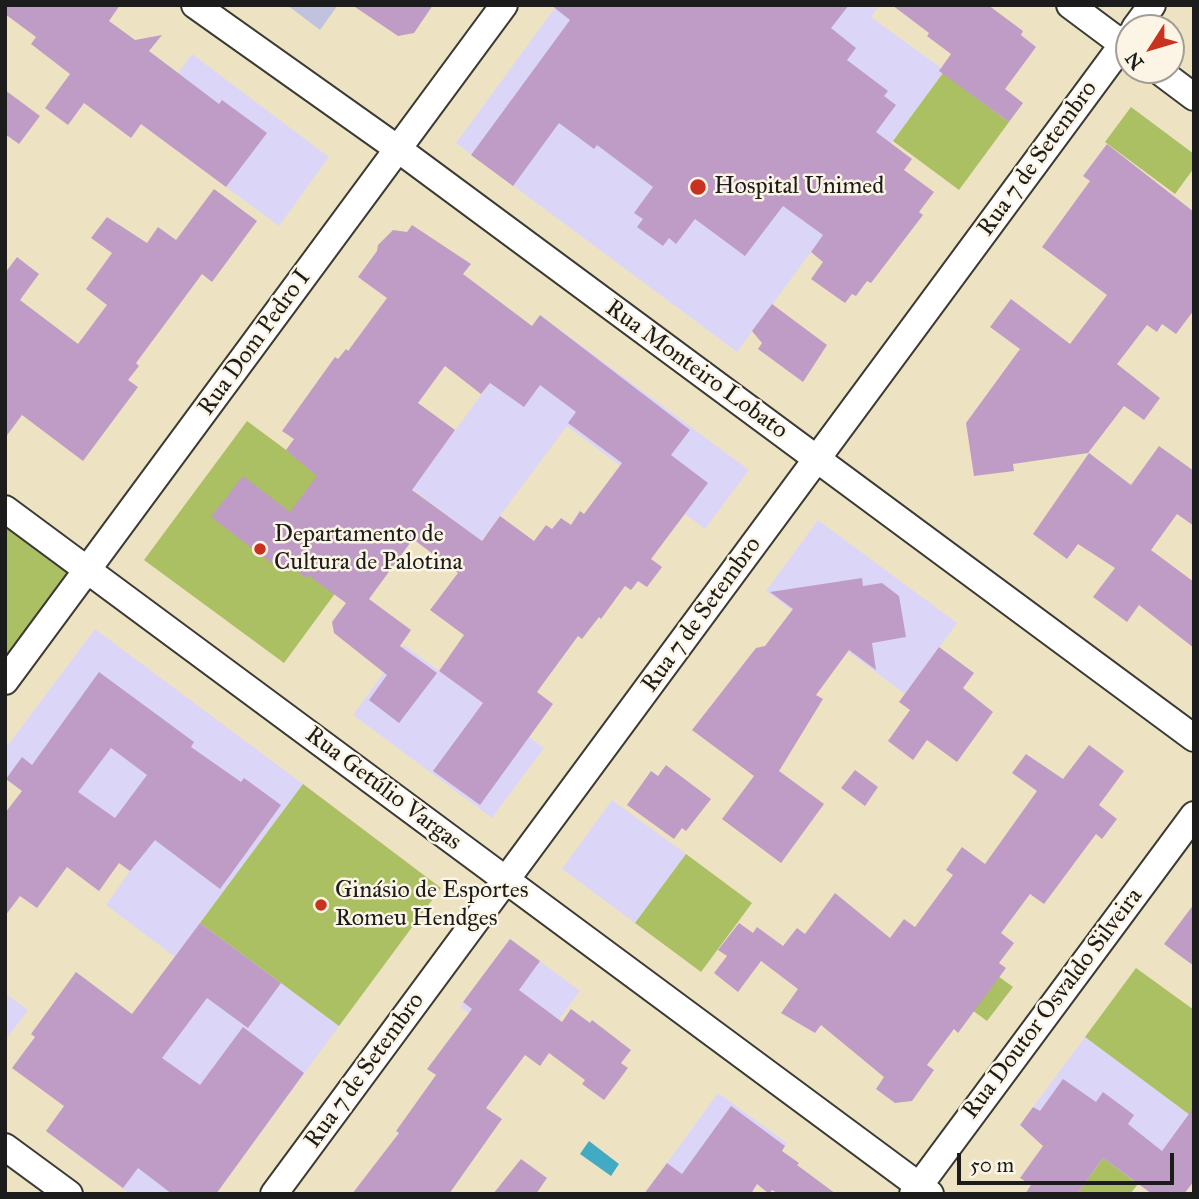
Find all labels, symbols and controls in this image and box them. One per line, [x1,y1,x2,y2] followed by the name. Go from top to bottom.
[1115,14,1185,84] north arrow
[1120,47,1148,74] text: N
[972,76,1104,242] street label: Rua 7 de Setembro
[714,173,884,201] place label: Hospital Unimed
[688,177,708,197] marker: Hospital Unimed
[192,265,318,421] street label: Rua Dom Pedro I
[599,294,793,446] street label: Rua Monteiro Lobato
[274,521,463,577] place label: Departamento de Cultura de Palotina
[636,532,768,698] street label: Rua 7 de Setembro
[252,541,268,557] marker: Departamento de Cultura de Palotina
[299,721,467,857] street label: Rua Getúlio Vargas
[335,877,529,933] place label: Ginásio de Esportes Romeu Hendges
[957,883,1149,1125] street label: Rua Doutor Osvaldo Silveira
[313,897,329,913] marker: Ginásio de Esportes Romeu Hendges
[299,988,431,1154] street label: Rua 7 de Setembro
[961,1140,1178,1184] scale bar
[970,1152,1014,1178] text: 50 m

